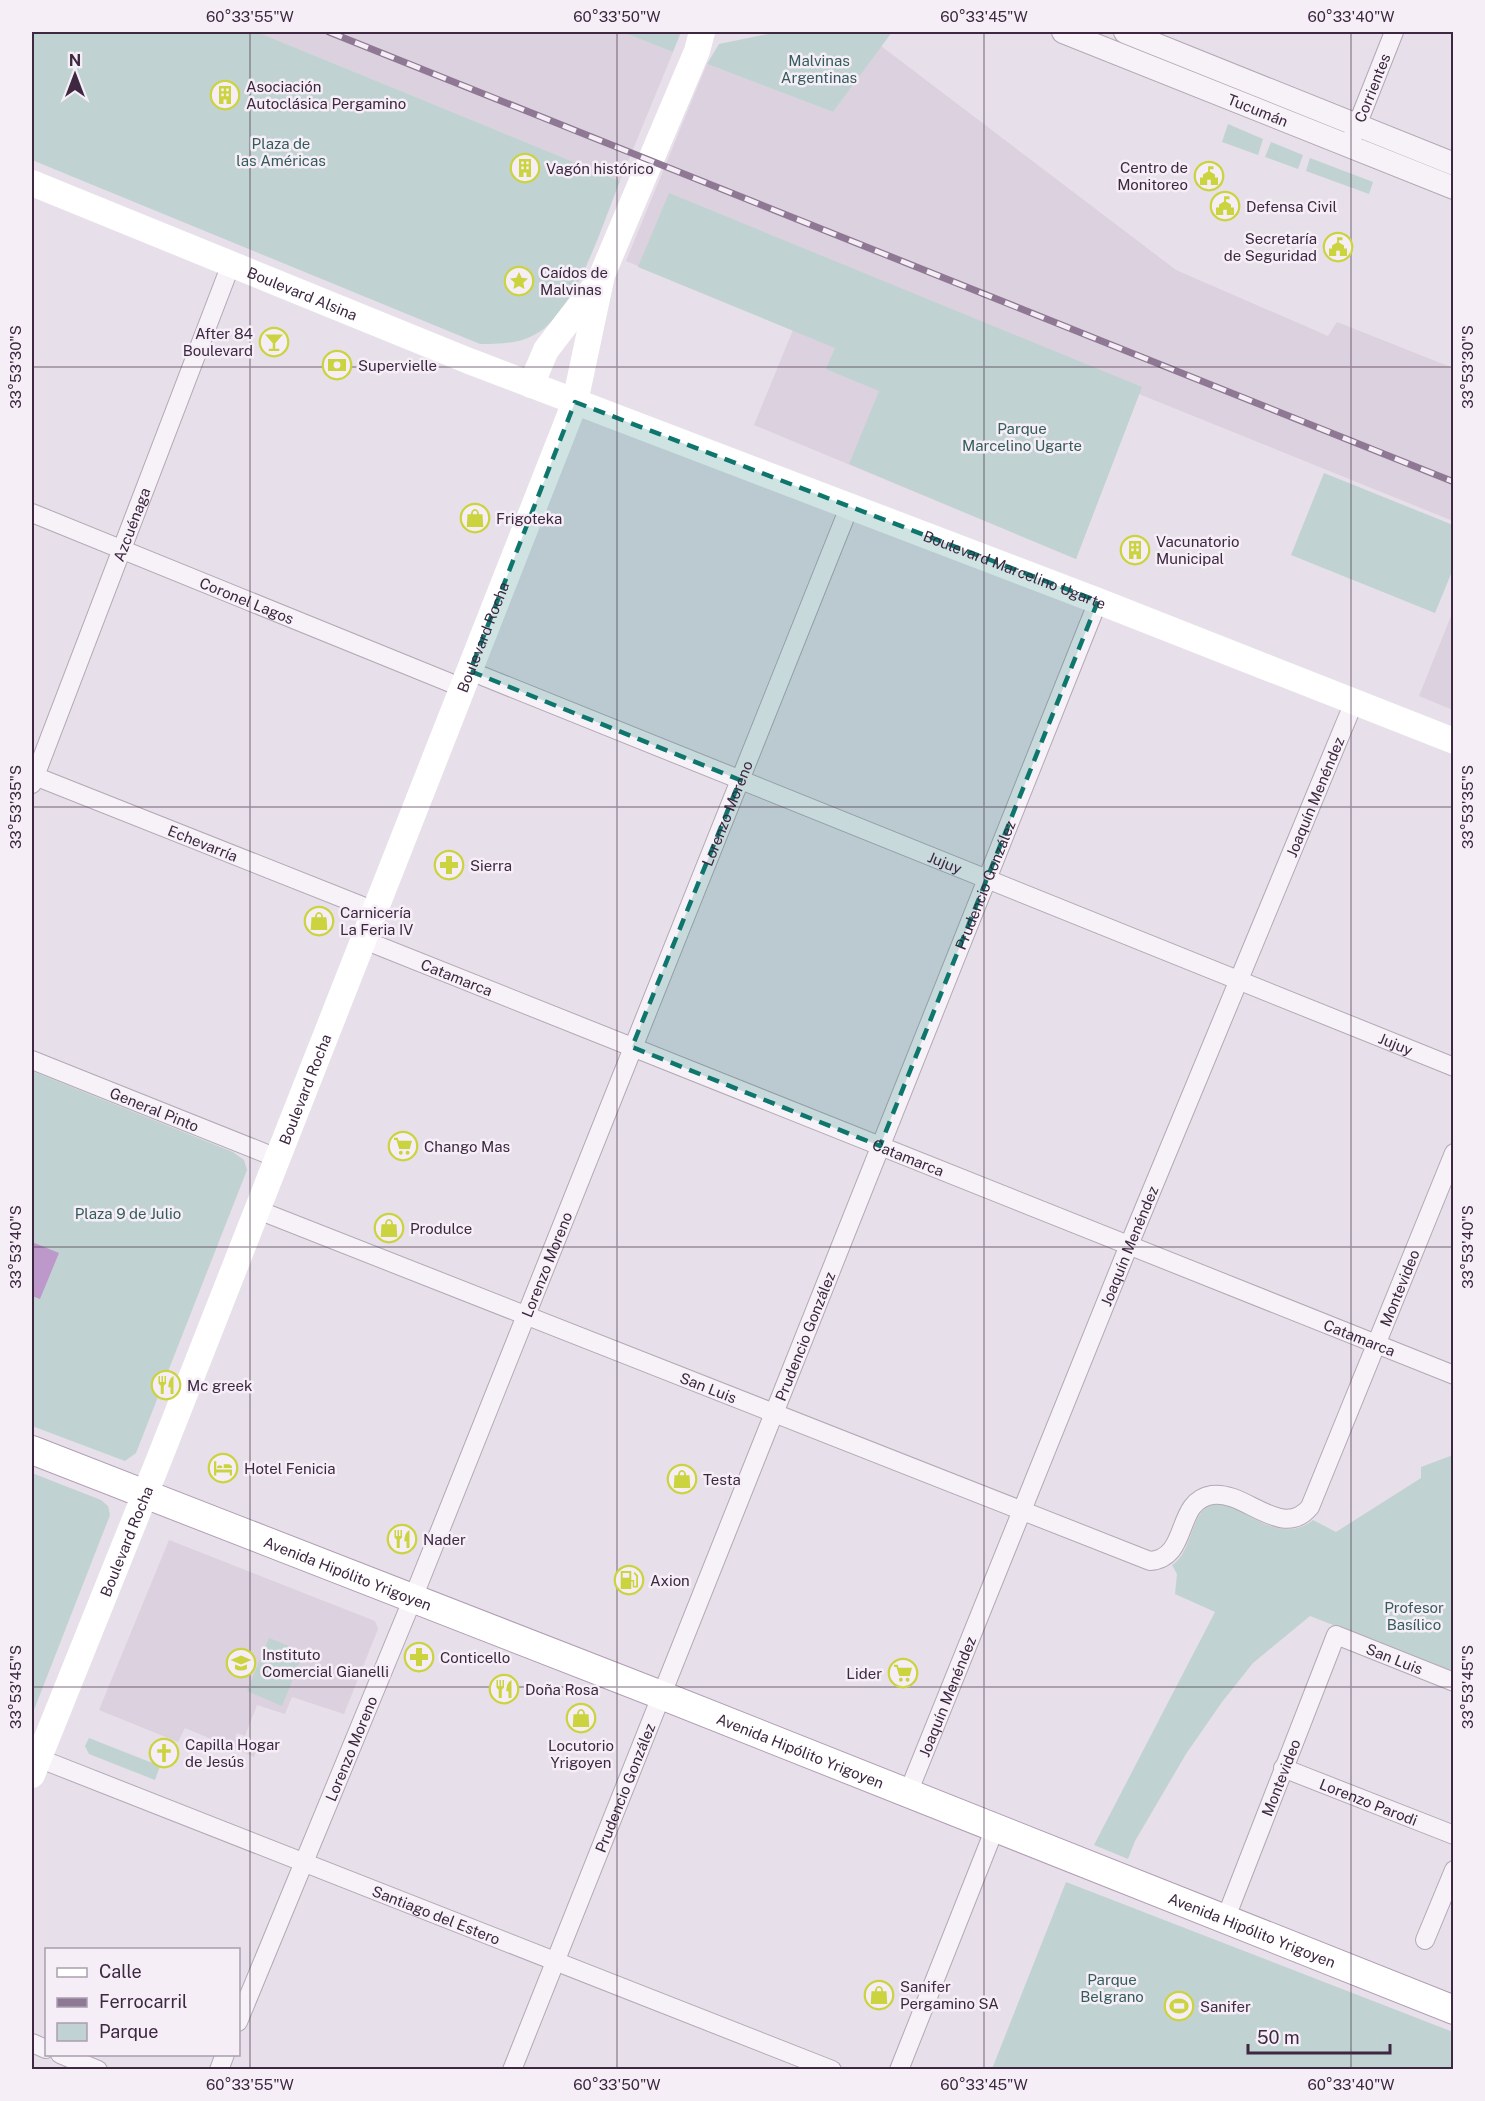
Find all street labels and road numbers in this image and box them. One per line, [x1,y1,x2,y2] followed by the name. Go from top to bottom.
[1351,51,1393,125] street label: Corrientes
[1225,90,1291,130] street label: Tucumán
[245,263,360,323] street label: Boulevard Alsina
[110,485,153,564] street label: Azcuénaga
[921,527,1109,612] street label: Boulevard Marcelino Ugarte
[197,574,297,627] street label: Coronel Lagos
[453,579,512,695] street label: Boulevard Rocha
[1282,734,1347,859] street label: Joaquín Menéndez
[698,758,755,868] street label: Lorenzo Moreno
[951,818,1018,952] street label: Prudencio González
[166,821,240,864] street label: Echevarría
[925,848,964,877] street label: Jujuy
[419,955,495,999] street label: Catamarca
[1376,1029,1415,1058] street label: Jujuy
[275,1032,334,1147] street label: Boulevard Rocha
[107,1084,202,1134] street label: General Pinto
[870,1135,947,1179] street label: Catamarca
[1097,1183,1161,1308] street label: Joaquín Menéndez
[518,1209,575,1320] street label: Lorenzo Moreno
[1376,1247,1422,1329] street label: Montevideo
[771,1269,838,1403] street label: Prudencio González
[1321,1315,1398,1359] street label: Catamarca
[678,1368,739,1406] street label: San Luis
[96,1484,156,1599] street label: Boulevard Rocha
[262,1533,434,1613] street label: Avenida Hipólito Yrigoyen
[915,1634,979,1759] street label: Joaquín Menéndez
[1364,1639,1425,1677] street label: San Luis
[322,1693,380,1803] street label: Lorenzo Moreno
[714,1710,886,1791] street label: Avenida Hipólito Yrigoyen
[591,1721,658,1855] street label: Prudencio González
[1258,1736,1303,1818] street label: Montevideo
[1317,1775,1420,1828] street label: Lorenzo Parodi
[370,1882,503,1947] street label: Santiago del Estero
[1166,1889,1338,1971] street label: Avenida Hipólito Yrigoyen

